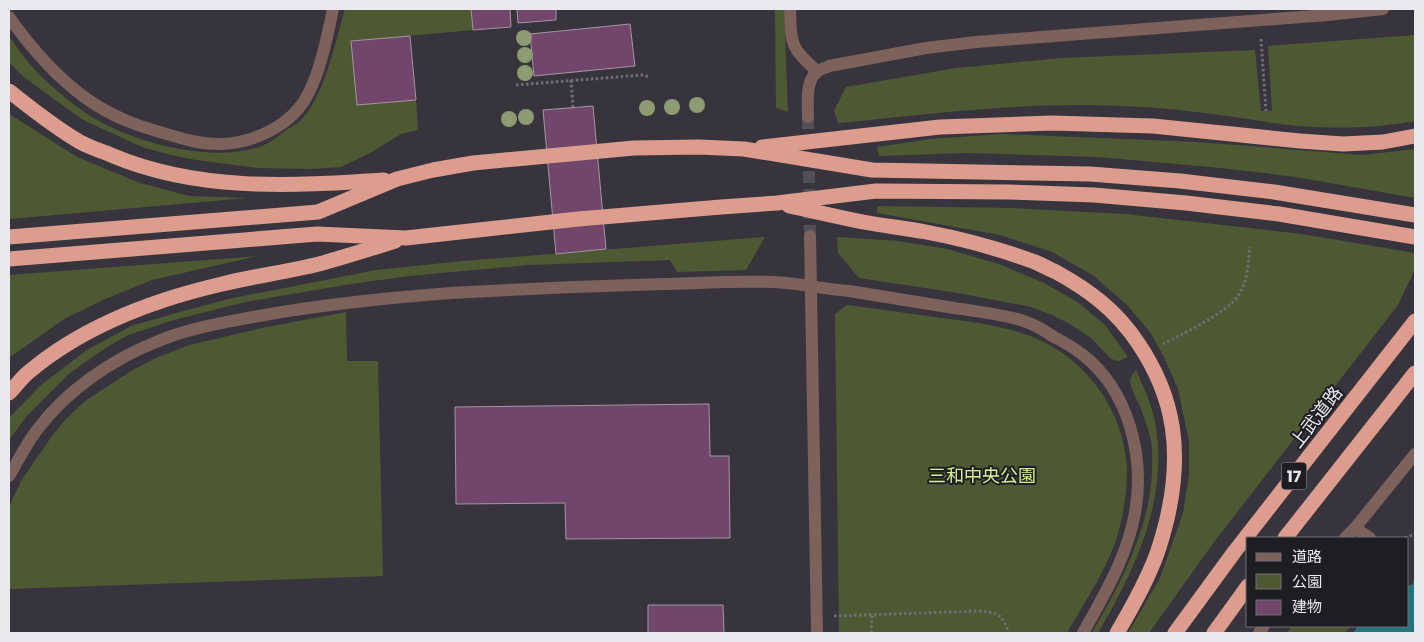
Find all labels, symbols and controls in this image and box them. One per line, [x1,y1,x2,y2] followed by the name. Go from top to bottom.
[1284,381,1348,453] street label: 上武道路
[1282,462,1306,490] road number: 17
[928,463,1036,488] park label: 三和中央公園
[1246,537,1409,627] legend
[1292,546,1322,567] text: 道路
[1292,571,1322,592] text: 公園
[1292,596,1322,617] text: 建物

